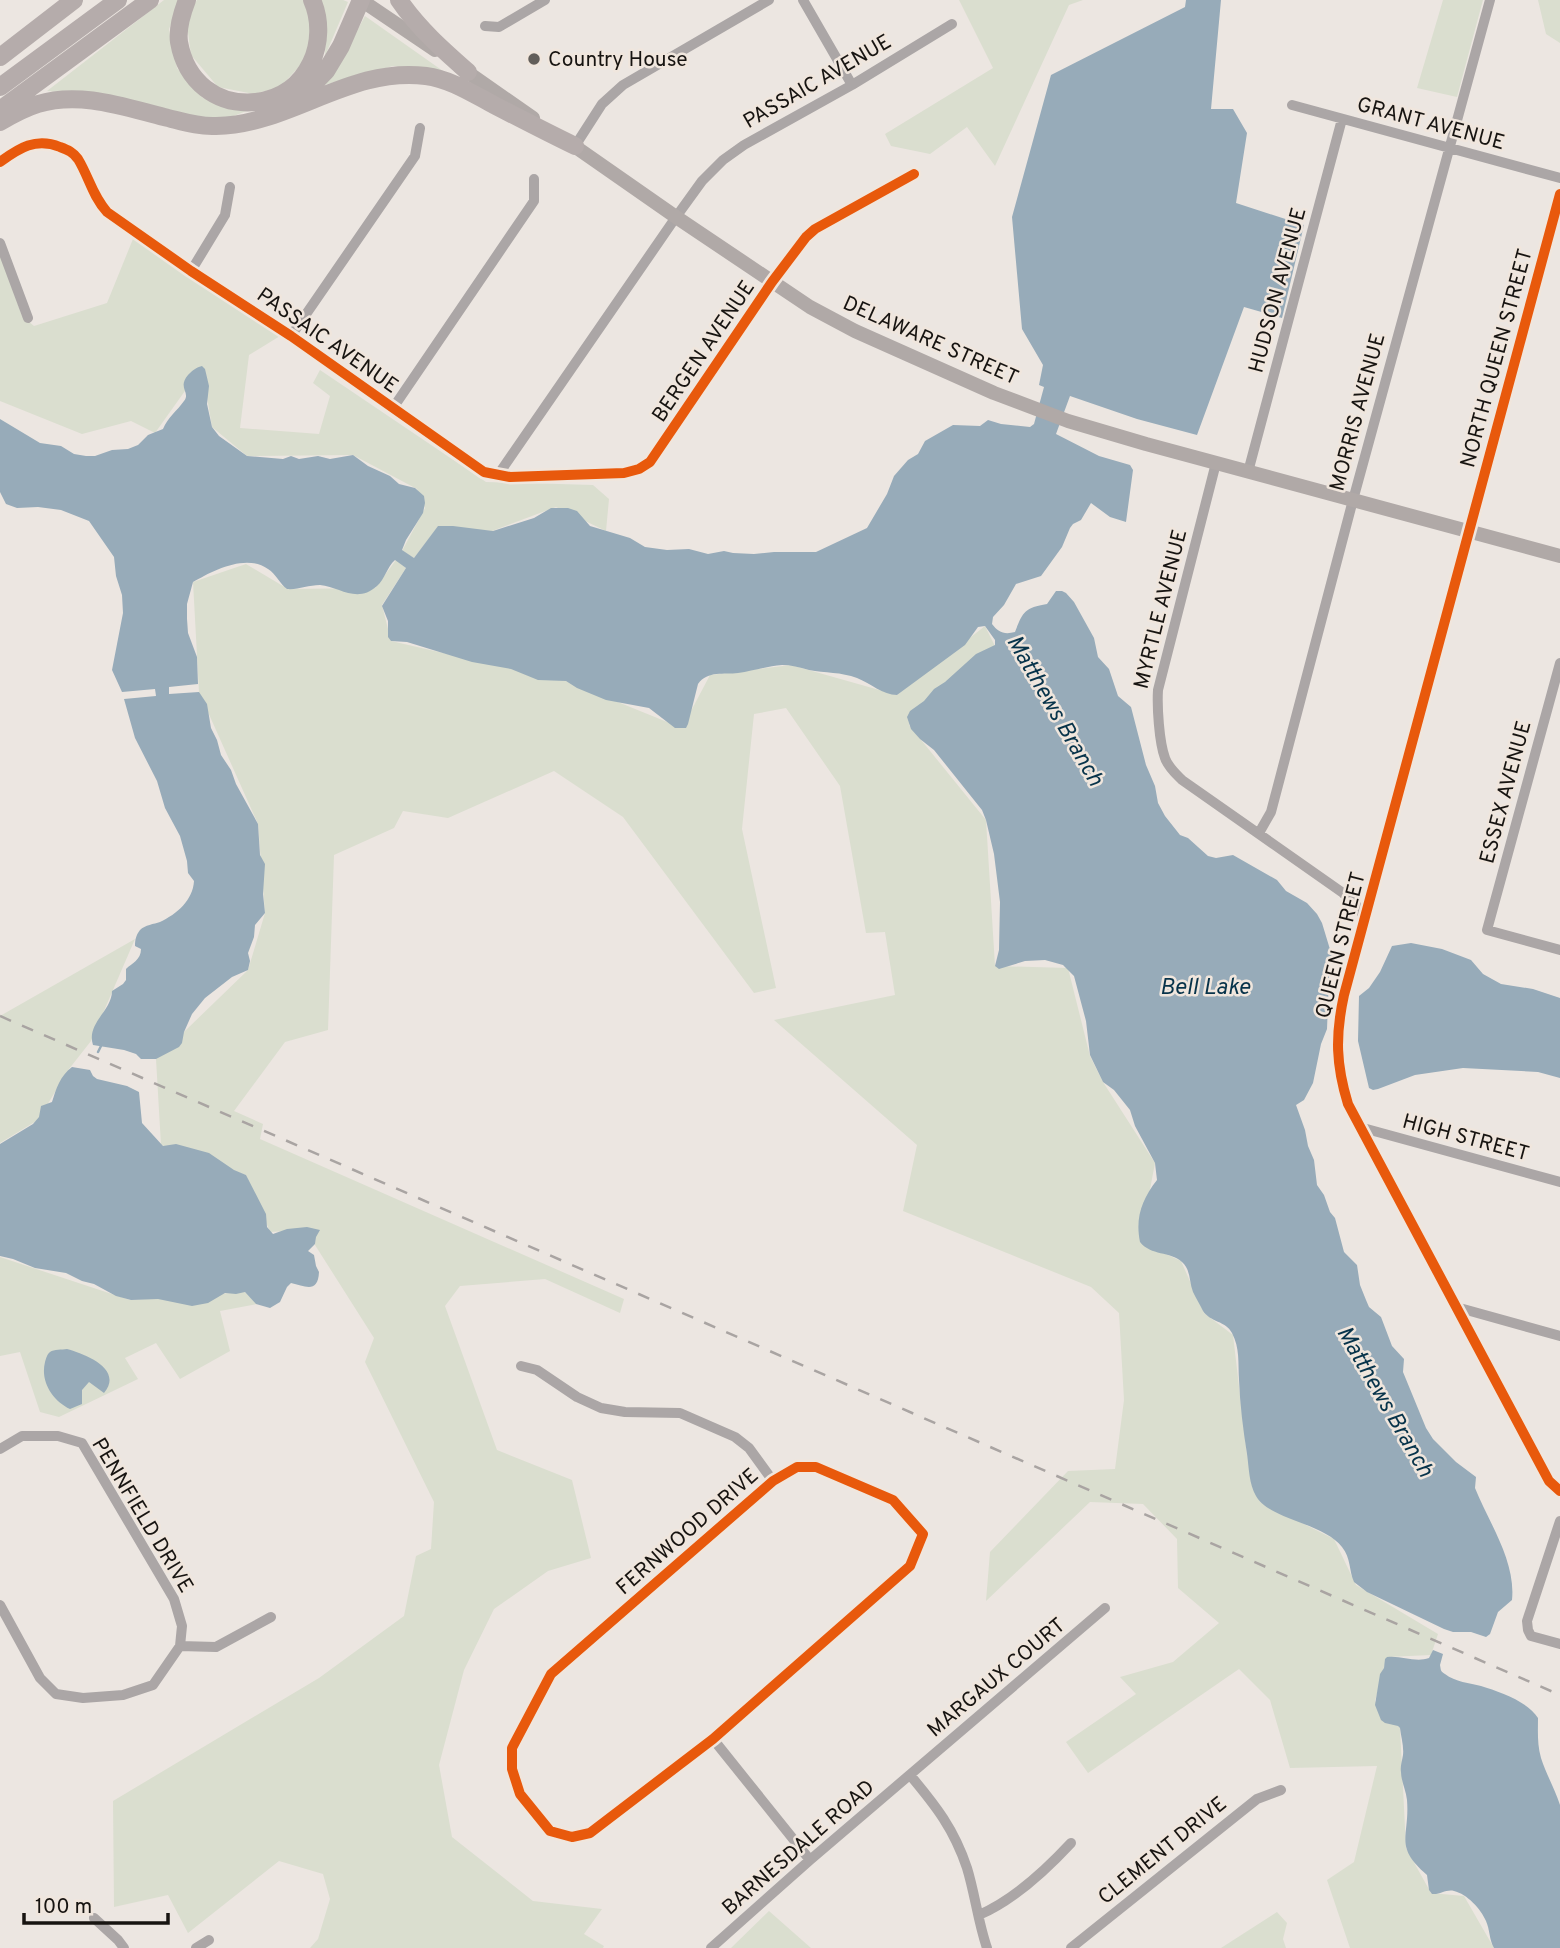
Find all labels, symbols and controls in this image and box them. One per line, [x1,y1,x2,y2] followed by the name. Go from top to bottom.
[739,29,897,136] street label: PASSAIC AVENUE
[548,47,688,74] place label: Country House
[526,51,542,67] marker: Country House
[1354,92,1508,157] street label: GRANT AVENUE
[1243,205,1314,376] street label: HUDSON AVENUE
[1455,246,1540,471] street label: NORTH QUEEN STREET
[647,276,762,428] street label: BERGEN AVENUE
[251,282,403,400] street label: PASSAIC AVENUE
[838,290,1023,392] street label: DELAWARE STREET
[1324,330,1393,494] street label: MORRIS AVENUE
[1129,527,1194,692] street label: MYRTLE AVENUE
[999,630,1109,792] water label: Matthews Branch
[1474,718,1539,867] street label: ESSEX AVENUE
[1310,869,1373,1021] street label: QUEEN STREET
[1160,974,1251,1003] water label: Bell Lake
[1399,1109,1532,1168] street label: HIGH STREET
[1329,1321,1439,1483] water label: Matthews Branch
[85,1433,199,1598] street label: PENNFIELD DRIVE
[611,1463,765,1601] street label: FERNWOOD DRIVE
[922,1612,1072,1744] street label: MARGAUX COURT
[717,1774,881,1922] street label: BARNESDALE ROAD
[1093,1791,1233,1911] street label: CLEMENT DRIVE
[24,1882,168,1926] scale bar
[35,1894,92,1921] text: 100 m

